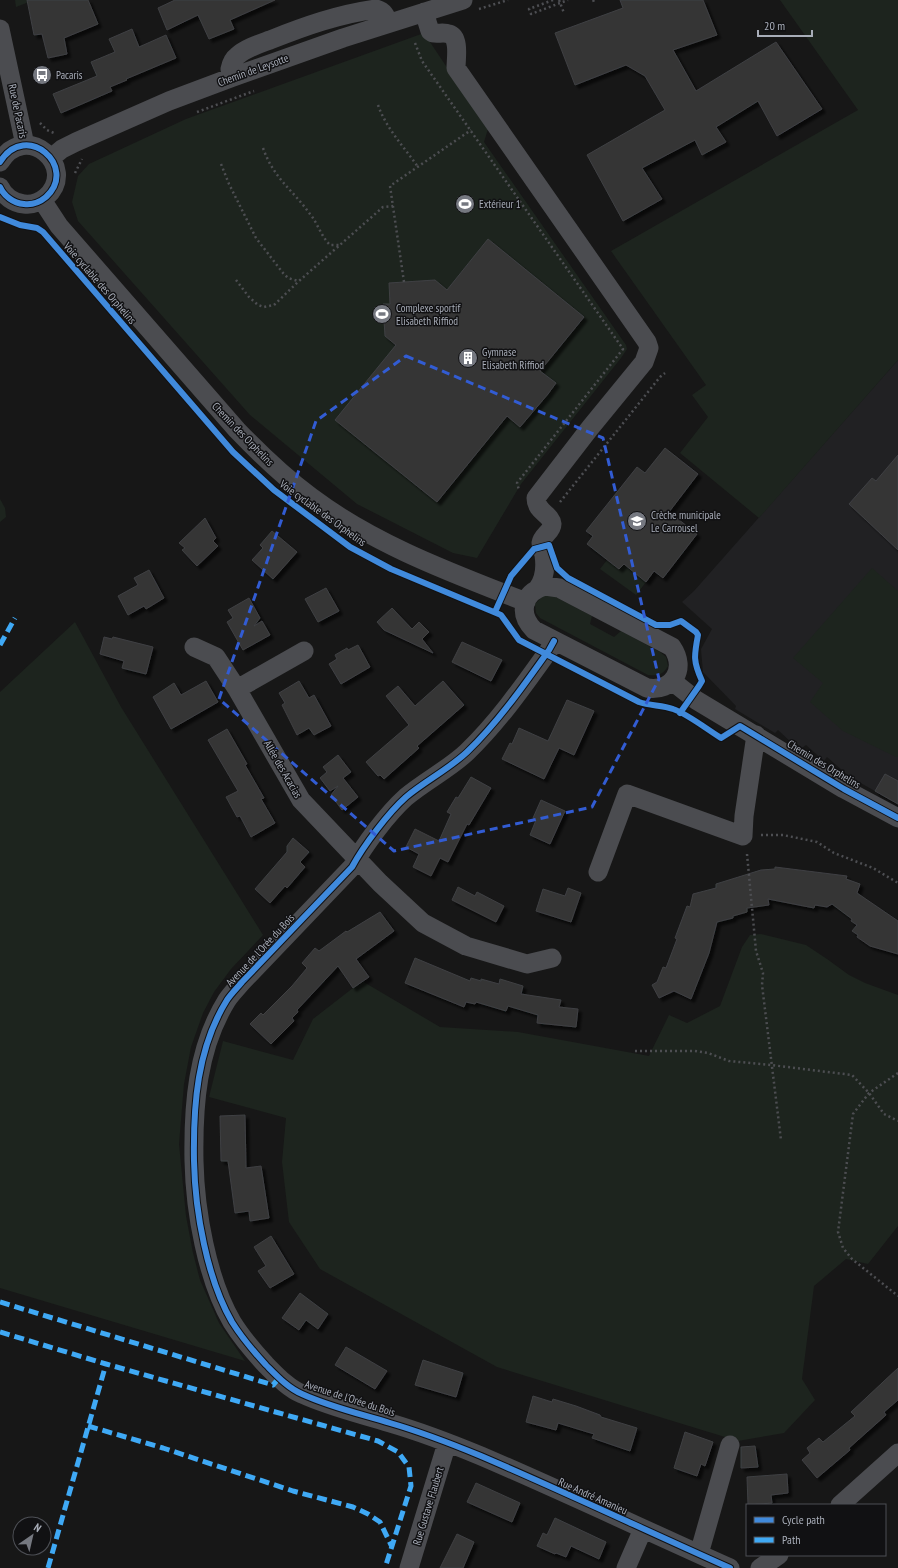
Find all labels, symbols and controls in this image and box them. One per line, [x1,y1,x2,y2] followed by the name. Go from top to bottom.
[758,12,812,38] scale bar
[764,18,785,33] text: 20 m
[216,51,291,89] street label: Chemin de Leysotte
[31,64,53,86] bus stop icon: Pacaris
[56,68,83,82] place label: Pacaris
[5,83,31,140] street label: Rue de Pacaris
[454,193,476,215] sports icon: Extérieur 1
[479,197,521,211] place label: Extérieur 1
[60,239,139,327] street label: Voie cyclable des Orphelins
[396,301,461,328] place label: Complexe sportif Elisabeth Riffiod
[371,303,393,325] sports icon: Complexe sportif Elisabeth Riffiod
[482,345,544,372] place label: Gymnase Elisabeth Riffiod
[457,347,479,369] building icon: Gymnase Elisabeth Riffiod
[209,399,277,469] street label: Chemin des Orphelins
[276,476,369,549] street label: Voie cyclable des Orphelins
[651,508,721,535] place label: Crèche municipale Le Carrousel
[626,510,648,532] school or university icon: Crèche municipale Le Carrousel
[785,737,864,792] street label: Chemin des Orphelins
[261,738,305,801] street label: Allée des Acacias
[223,911,297,989] street label: Avenue de l'Orée du Bois
[303,1377,397,1419] street label: Avenue de l'Orée du Bois
[409,1465,447,1547] street label: Rue Gustave Flaubert
[556,1474,630,1518] street label: Rue André Amanieu
[746,1504,886,1556] legend
[782,1512,825,1527] text: Cycle path
[12,1516,52,1556] north arrow
[31,1520,44,1535] text: N
[782,1532,800,1547] text: Path

